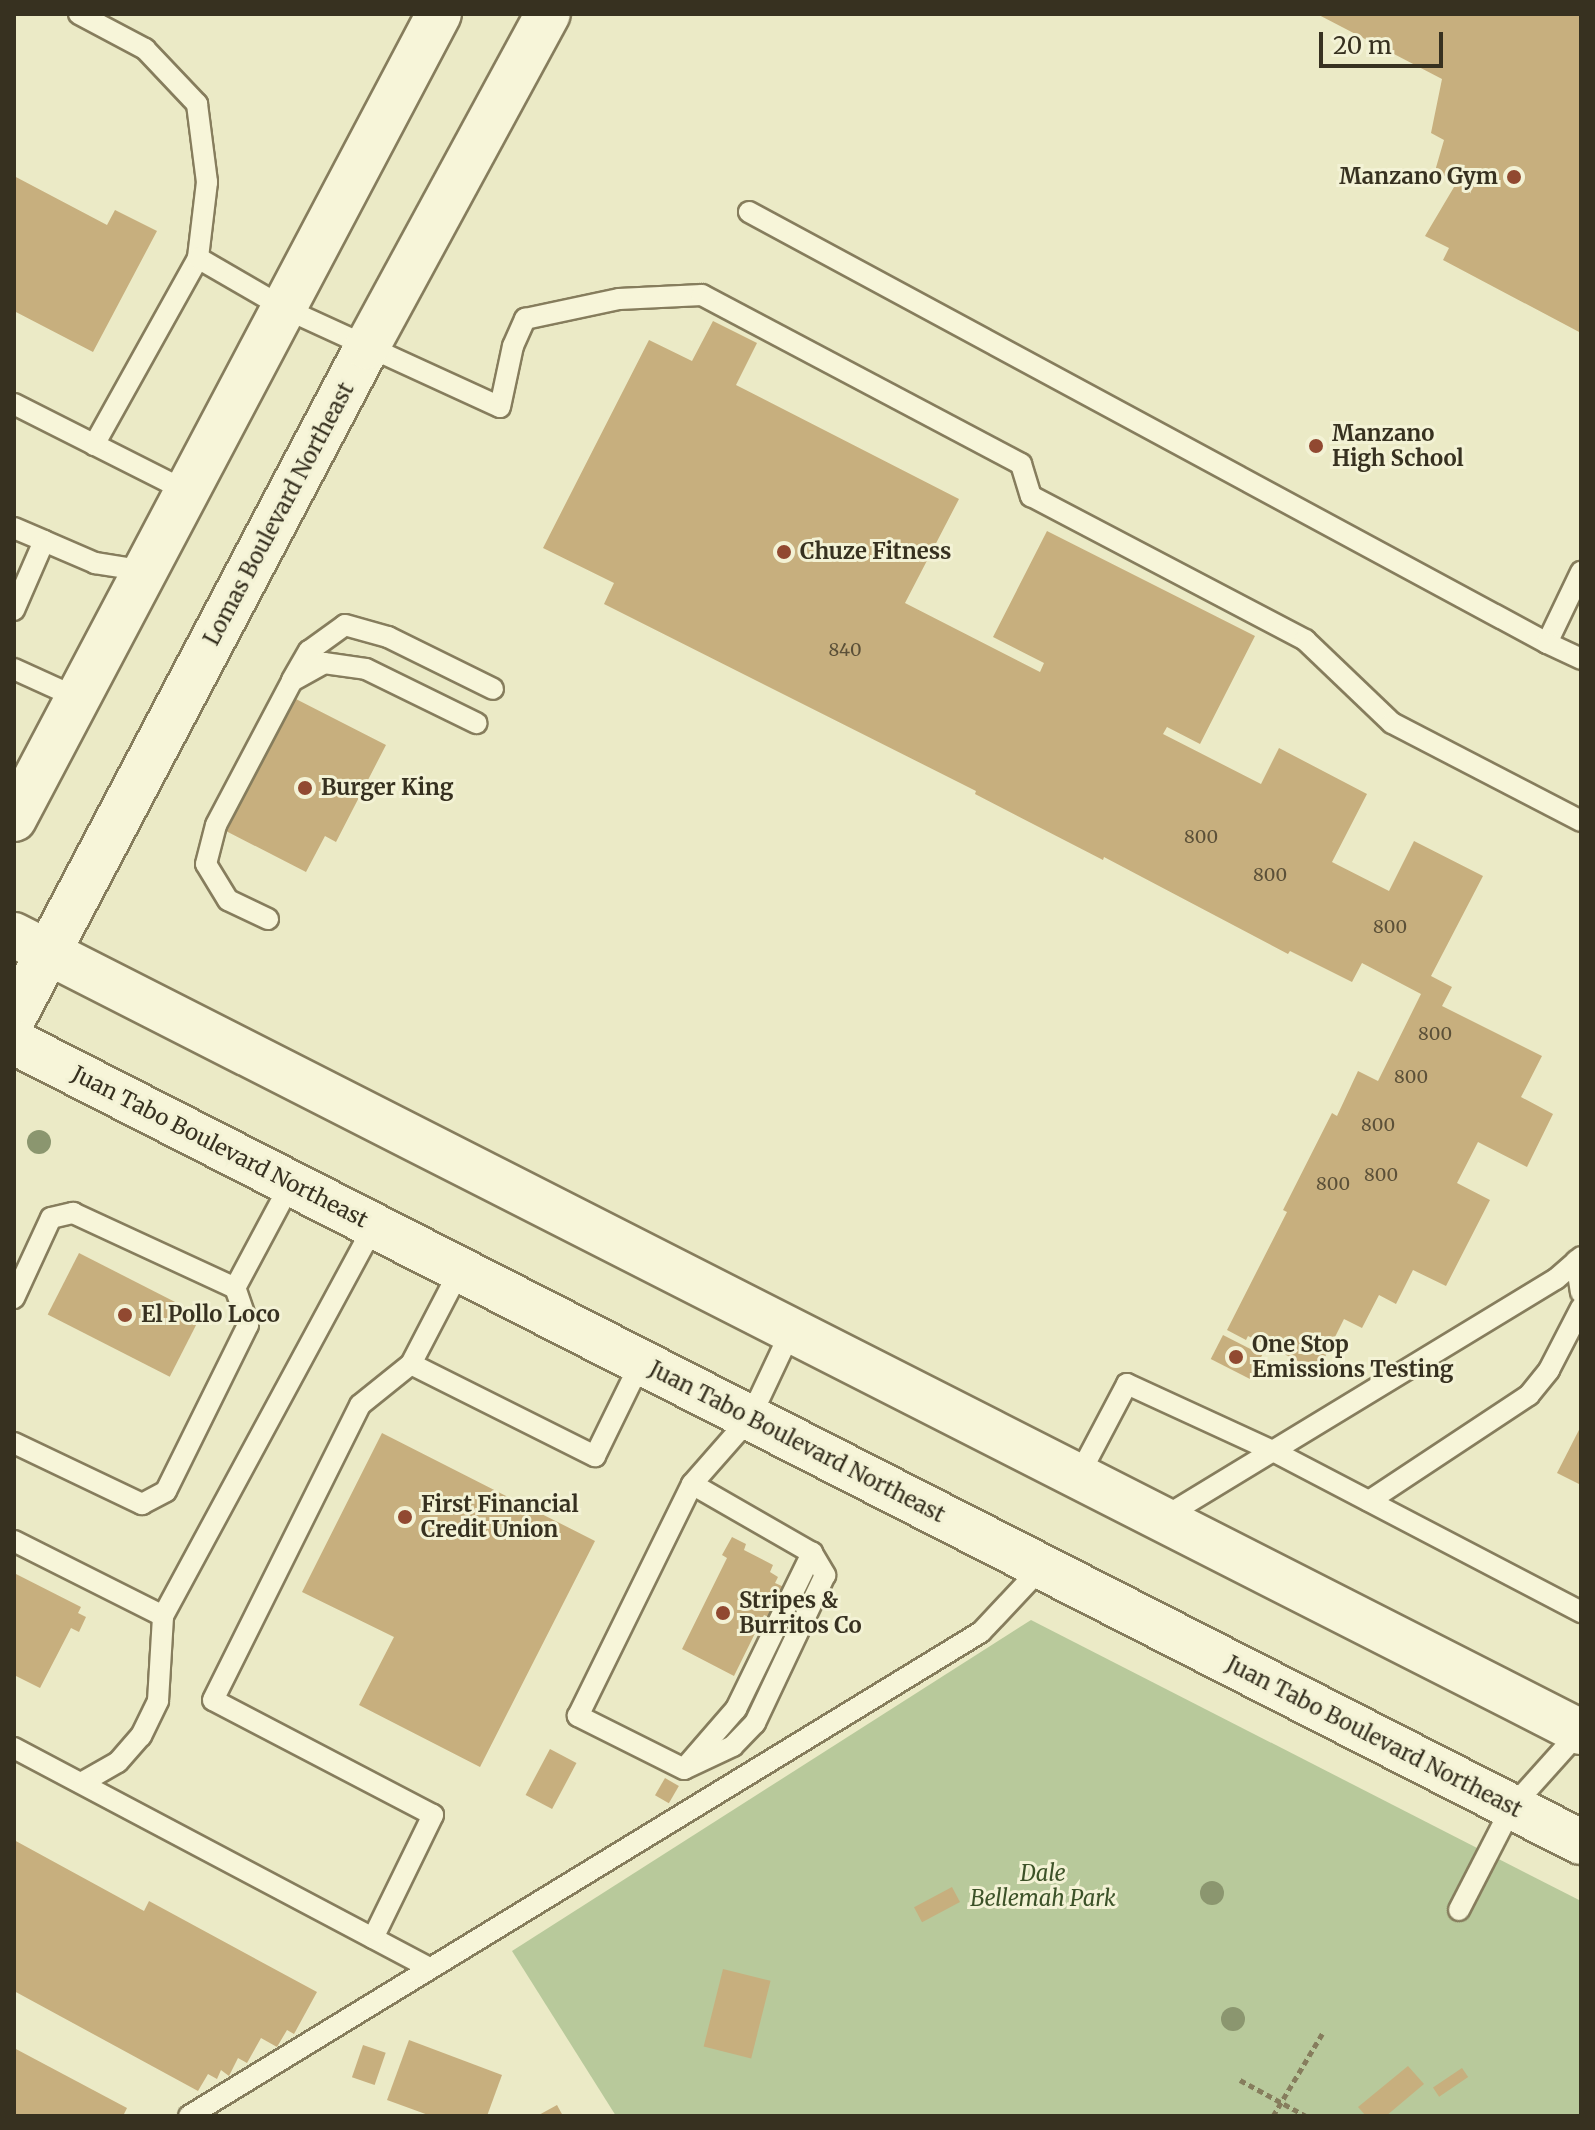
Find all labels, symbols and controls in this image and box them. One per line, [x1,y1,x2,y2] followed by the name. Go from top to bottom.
[1323,16,1447,66] scale bar
[1333,30,1392,61] text: 20 m
[1339,164,1498,190] place label: Manzano Gym
[1505,168,1523,186] marker: Manzano Gym
[198,378,360,650] street label: Lomas Boulevard Northeast
[1332,420,1464,472] place label: Manzano High School
[1307,437,1325,455] marker: Manzano High School
[800,539,951,565] place label: Chuze Fitness
[775,543,793,561] marker: Chuze Fitness
[828,639,862,661] house number: 840
[321,775,453,801] place label: Burger King
[296,779,314,797] marker: Burger King
[1184,826,1218,848] house number: 800
[1253,864,1287,886] house number: 800
[1373,916,1407,938] house number: 800
[1418,1023,1452,1045] house number: 800
[68,1061,372,1233] street label: Juan Tabo Boulevard Northeast
[1394,1066,1428,1088] house number: 800
[1361,1114,1395,1136] house number: 800
[1364,1164,1398,1186] house number: 800
[1316,1173,1350,1195] house number: 800
[141,1302,280,1328] place label: El Pollo Loco
[116,1306,134,1324] marker: El Pollo Loco
[1252,1331,1454,1382] place label: One Stop Emissions Testing
[1227,1348,1245,1366] marker: One Stop Emissions Testing
[645,1356,949,1528] street label: Juan Tabo Boulevard Northeast
[421,1491,579,1542] place label: First Financial Credit Union
[396,1508,414,1526] marker: First Financial Credit Union
[739,1587,862,1638] place label: Stripes & Burritos Co
[714,1604,732,1622] marker: Stripes & Burritos Co
[1222,1651,1526,1823] street label: Juan Tabo Boulevard Northeast
[970,1860,1116,1912] park label: Dale Bellemah Park

